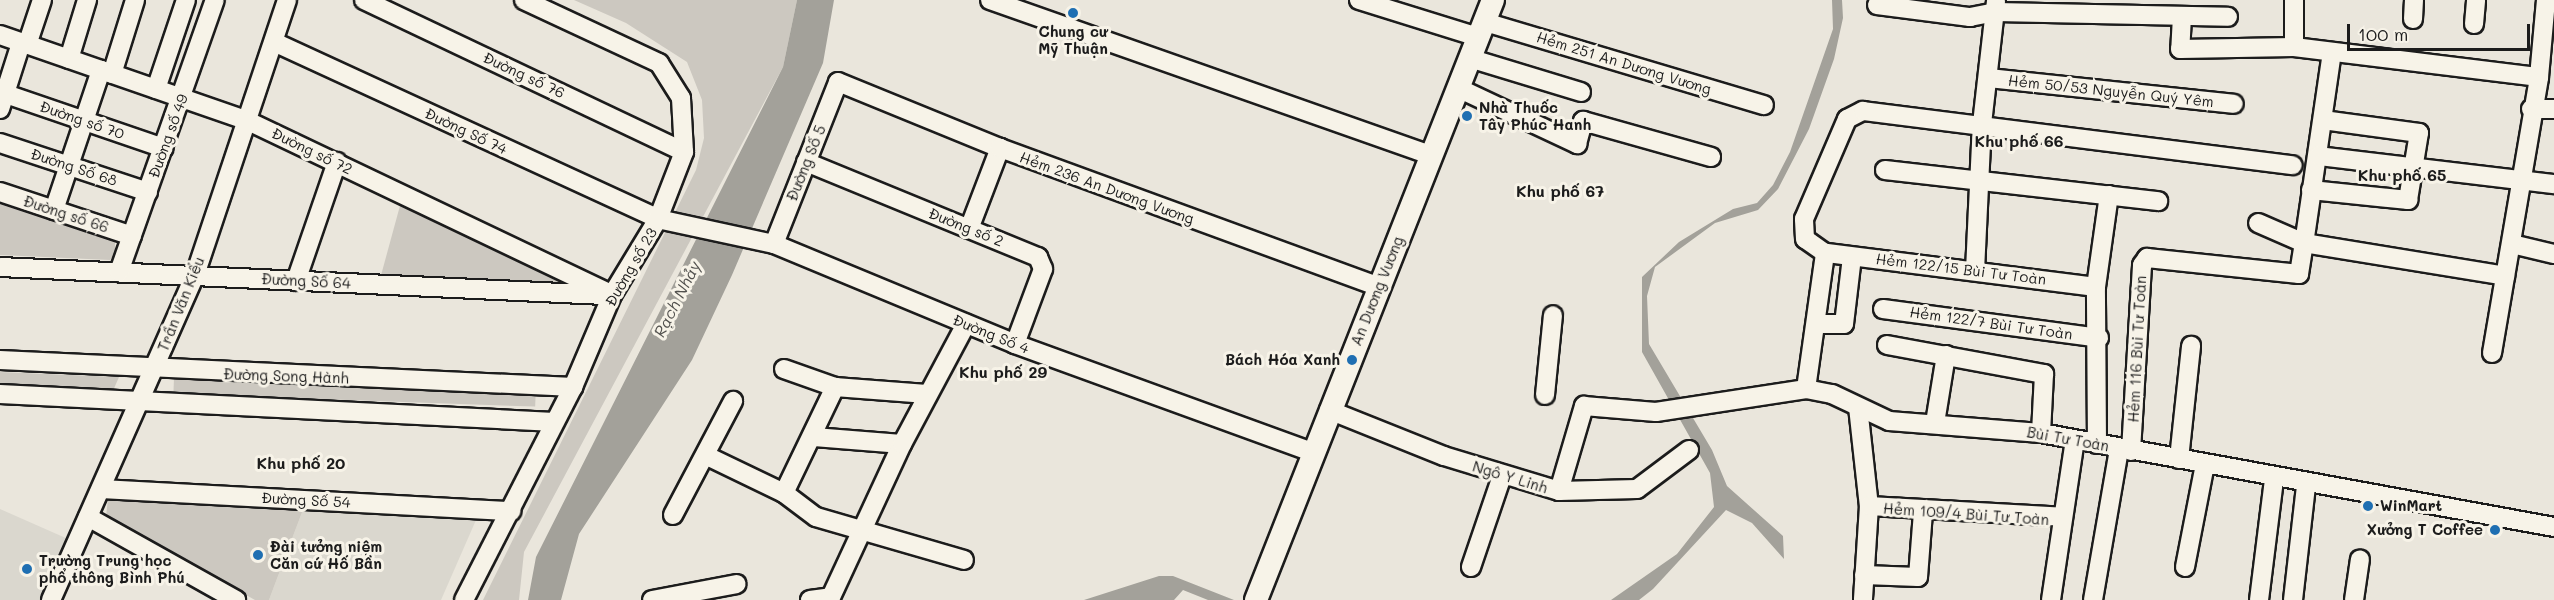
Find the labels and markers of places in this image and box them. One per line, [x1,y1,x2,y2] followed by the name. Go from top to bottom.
[1066,6,1080,20] marker: Chung cư Mỹ Thuận
[1038,22,1108,57] place label: Chung cư Mỹ Thuận
[1479,98,1591,133] place label: Nhà Thuốc Tây Phúc Hanh
[1460,109,1474,123] marker: Nhà Thuốc Tây Phúc Hanh
[1225,351,1340,369] place label: Bách Hóa Xanh
[1345,353,1359,367] marker: Bách Hóa Xanh
[2380,497,2442,515] place label: WinMart
[2361,499,2375,513] marker: WinMart
[2367,521,2483,539] place label: Xưởng T Coffee
[2488,523,2502,537] marker: Xưởng T Coffee
[270,537,382,572] place label: Đài tưởng niệm Căn cứ Hố Bần
[251,548,265,562] marker: Đài tưởng niệm Căn cứ Hố Bần
[39,551,185,586] place label: Trường Trung học phổ thông Bình Phú
[20,562,34,576] marker: Trường Trung học phổ thông Bình Phú

